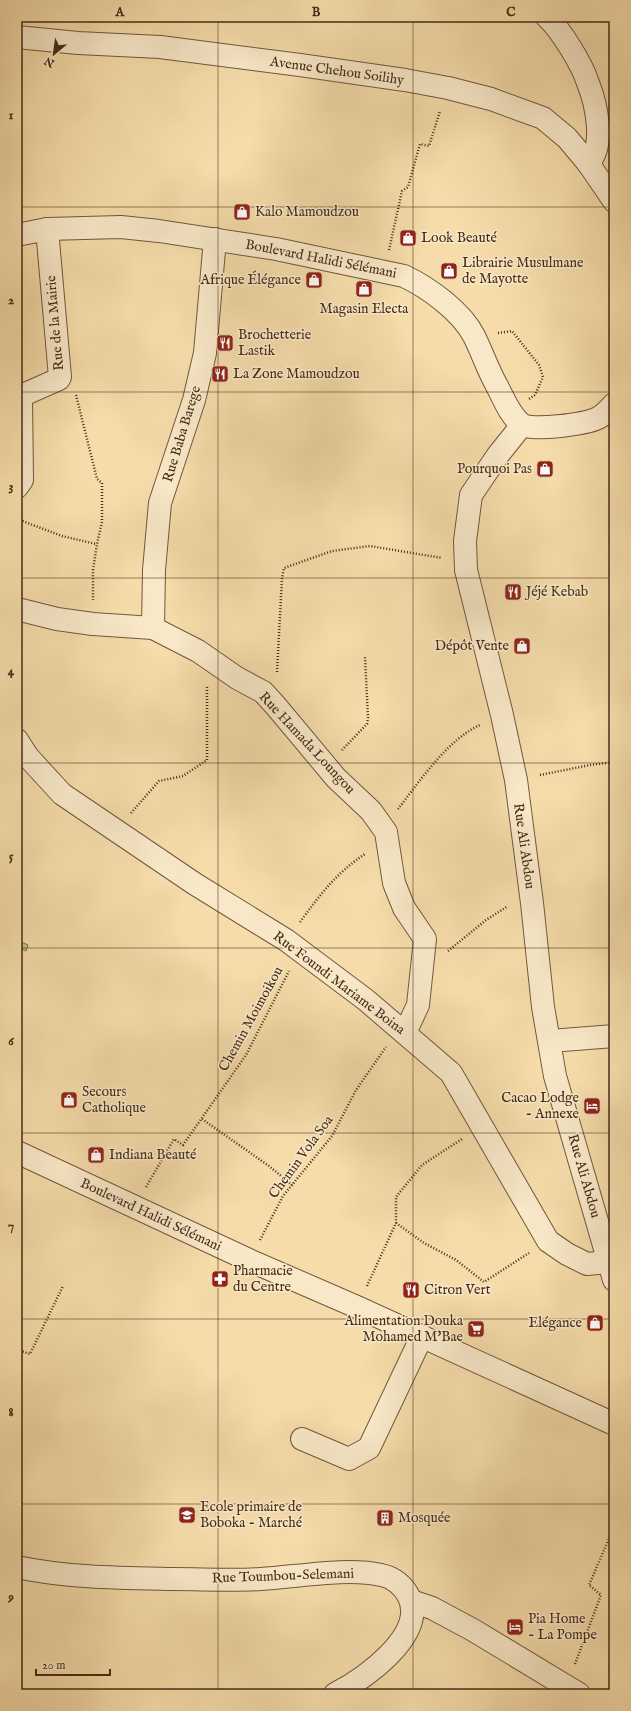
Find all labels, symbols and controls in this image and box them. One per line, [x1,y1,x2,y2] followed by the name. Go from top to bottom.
[115,4,126,21] text: A
[312,4,321,21] text: B
[506,4,516,21] text: C
[34,34,74,74] north arrow
[42,53,58,71] text: N
[268,53,405,89] street label: Avenue Chehou Soilihy
[9,107,14,124] text: 1
[232,202,252,222] shop icon: Kalo Mamoudzou
[255,203,359,221] place label: Kalo Mamoudzou
[398,228,418,248] shop icon: Look Beauté
[421,229,497,247] place label: Look Beauté
[244,235,398,283] street label: Boulevard Halidi Sélémani
[462,254,584,288] place label: Librairie Musulmane de Mayotte
[439,261,459,281] shop icon: Librairie Musulmane de Mayotte
[200,270,302,289] place label: Afrique Élégance
[304,270,324,290] shop icon: Afrique Élégance
[42,274,68,371] street label: Rue de la Mairie
[354,279,374,299] shop icon: Magasin Electa
[8,292,14,309] text: 2
[320,300,409,318] place label: Magasin Electa
[238,326,312,360] place label: Brochetterie Lastik
[215,333,235,353] restaurant icon: Brochetterie Lastik
[210,364,230,384] restaurant icon: La Zone Mamoudzou
[233,365,360,383] place label: La Zone Mamoudzou
[159,383,205,485] street label: Rue Baba Barege
[535,459,555,479] shop icon: Pourquoi Pas
[457,460,532,478] place label: Pourquoi Pas
[9,478,14,495] text: 3
[503,582,523,602] restaurant icon: Jéjé Kebab
[524,583,588,601] place label: Jéjé Kebab
[512,636,532,656] shop icon: Dépôt Vente
[435,637,510,655] place label: Dépôt Vente
[8,663,15,680] text: 4
[255,688,359,798] street label: Rue Hamada Loungou
[509,802,539,890] street label: Rue Ali Abdou
[9,848,14,865] text: 5
[269,927,409,1039] street label: Rue Foundi Mariame Boina
[215,963,287,1075] street label: Chemin Moimoikou
[8,1033,14,1050] text: 6
[82,1083,146,1117] place label: Secours Catholique
[501,1089,580,1123] place label: Cacao Lodge - Annexe
[59,1090,79,1110] shop icon: Secours Catholique
[582,1096,602,1116] hotel icon: Cacao Lodge - Annexe
[265,1111,338,1202] street label: Chemin Vola Soa
[563,1132,605,1220] street label: Rue Ali Abdou
[86,1145,106,1165] shop icon: Indiana Beauté
[109,1146,197,1164] place label: Indiana Beauté
[77,1174,225,1256] street label: Boulevard Halidi Sélémani
[8,1218,14,1235] text: 7
[233,1262,293,1296] place label: Pharmacie du Centre
[210,1269,230,1289] pharmacy icon: Pharmacie du Centre
[401,1280,421,1300] restaurant icon: Citron Vert
[424,1281,491,1299] place label: Citron Vert
[343,1312,464,1346] place label: Alimentation Douka Mohamed M'Bae
[585,1313,605,1333] shop icon: Elégance
[529,1314,583,1332] place label: Elégance
[466,1319,486,1339] supermarket icon: Alimentation Douka Mohamed M'Bae
[8,1404,14,1421] text: 8
[200,1498,303,1532] place label: Ecole primaire de Boboka - Marché
[177,1505,197,1525] school or university icon: Ecole primaire de Boboka - Marché
[375,1508,395,1528] building icon: Mosquée
[398,1509,451,1527] place label: Mosquée
[212,1565,355,1587] street label: Rue Toumbou-Selemani
[7,1589,14,1606] text: 9
[528,1610,597,1644] place label: Pia Home - La Pompe
[505,1617,525,1637] hotel icon: Pia Home - La Pompe
[36,1651,110,1677] scale bar
[42,1658,65,1673] text: 20 m

